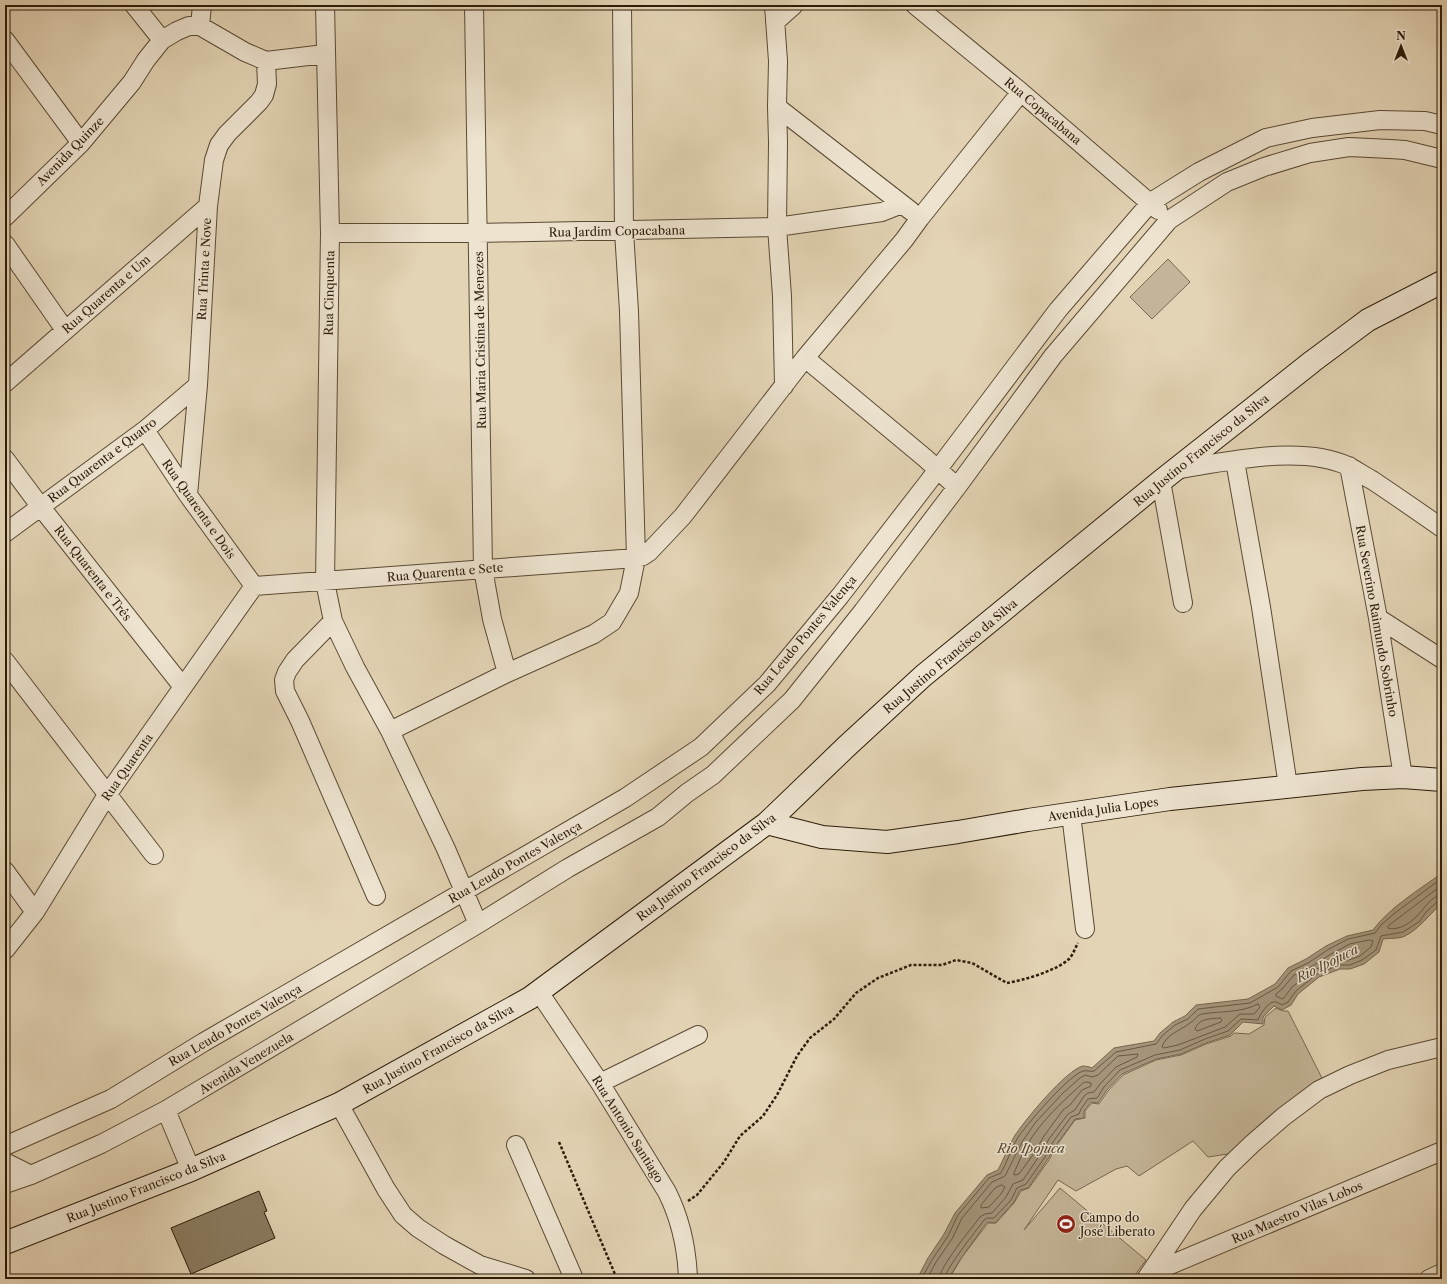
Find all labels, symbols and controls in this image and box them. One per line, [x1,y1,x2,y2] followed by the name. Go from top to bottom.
[1381,26,1421,66] north arrow
[1396,29,1406,43] text: N
[1001,74,1085,148] street label: Rua Copacabana
[33,113,107,189] street label: Avenida Quinze
[194,217,214,321] street label: Rua Trinta e Nove
[549,222,686,240] street label: Rua Jardim Copacabana
[321,250,337,336] street label: Rua Cinquenta
[471,251,489,429] street label: Rua Maria Cristina de Menezes
[59,252,153,336] street label: Rua Quarenta e Um
[1130,390,1272,509] street label: Rua Justino Francisco da Silva
[45,414,159,506] street label: Rua Quarenta e Quatro
[159,456,239,562] street label: Rua Quarenta e Dois
[51,522,135,624] street label: Rua Quarenta e Três
[1353,524,1401,718] street label: Rua Severino Raimundo Sobrinho
[386,559,504,585] street label: Rua Quarenta e Sete
[751,572,860,698] street label: Rua Leudo Pontes Valença
[880,595,1021,716] street label: Rua Justino Francisco da Silva
[98,730,156,804] street label: Rua Quarenta
[1046,794,1159,824] street label: Avenida Julia Lopes
[633,809,779,924] street label: Rua Justino Francisco da Silva
[446,817,585,906] street label: Rua Leudo Pontes Valença
[1292,940,1361,986] water label: Rio Ipojuca
[166,980,305,1069] street label: Rua Leudo Pontes Valença
[360,1001,517,1097] street label: Rua Justino Francisco da Silva
[195,1029,296,1098] street label: Avenida Venezuela
[589,1073,667,1185] street label: Rua Antonio Santiago
[996,1140,1065,1156] water label: Rio Ipojuca
[64,1148,228,1226] street label: Rua Justino Francisco da Silva
[1229,1178,1365,1246] street label: Rua Maestro Vilas Lobos
[1078,1210,1155,1239] place label: Campo do José Liberato
[1055,1213,1077,1235] sports icon: Campo do José Liberato

